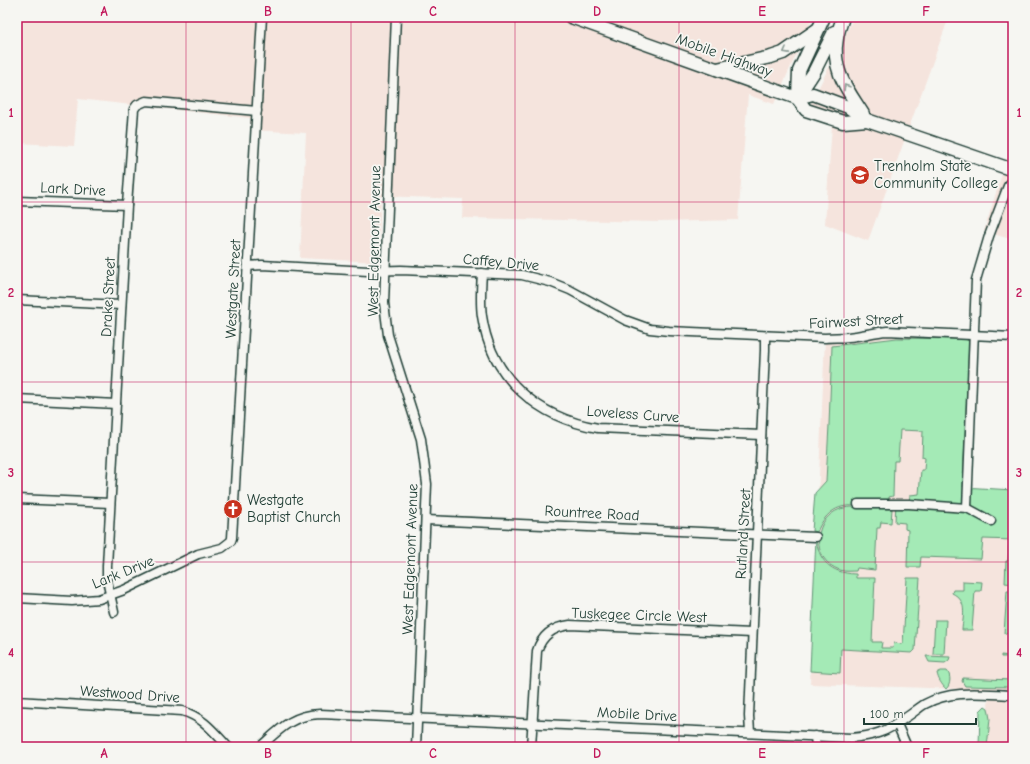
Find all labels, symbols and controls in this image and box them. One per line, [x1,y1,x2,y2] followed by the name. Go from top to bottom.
[100,4,108,19] text: A
[264,4,272,19] text: B
[429,4,437,19] text: C
[593,4,601,19] text: D
[758,4,766,19] text: E
[922,4,930,19] text: F
[673,29,775,81] street label: Mobile Highway
[783,46,790,53] one-way arrow
[843,84,851,91] one-way arrow
[8,105,14,120] text: 1
[1016,105,1022,120] text: 1
[874,157,999,192] place label: Trenholm State Community College
[849,164,871,186] school or university icon: Trenholm State Community College
[364,165,384,317] street label: West Edgemont Avenue
[40,178,107,200] street label: Lark Drive
[221,238,245,339] street label: Westgate Street
[462,250,540,274] street label: Caffey Drive
[97,256,119,337] street label: Drake Street
[8,285,14,300] text: 2
[1016,285,1022,300] text: 2
[808,310,904,332] street label: Fairwest Street
[586,402,681,426] street label: Loveless Curve
[8,465,14,480] text: 3
[1016,465,1022,480] text: 3
[398,483,422,635] street label: West Edgemont Avenue
[732,488,754,580] street label: Rutland Street
[247,491,341,526] place label: Westgate Baptist Church
[222,498,244,520] church icon: Westgate Baptist Church
[544,502,640,524] street label: Rountree Road
[89,551,157,593] street label: Lark Drive
[571,604,708,626] street label: Tuskegee Circle West
[8,645,14,660] text: 4
[1016,645,1022,660] text: 4
[80,682,181,706] street label: Westwood Drive
[864,700,976,726] scale bar
[597,703,678,725] street label: Mobile Drive
[870,707,903,721] text: 100 m
[100,746,108,761] text: A
[264,746,272,761] text: B
[429,746,437,761] text: C
[593,746,601,761] text: D
[758,746,766,761] text: E
[922,746,930,761] text: F

